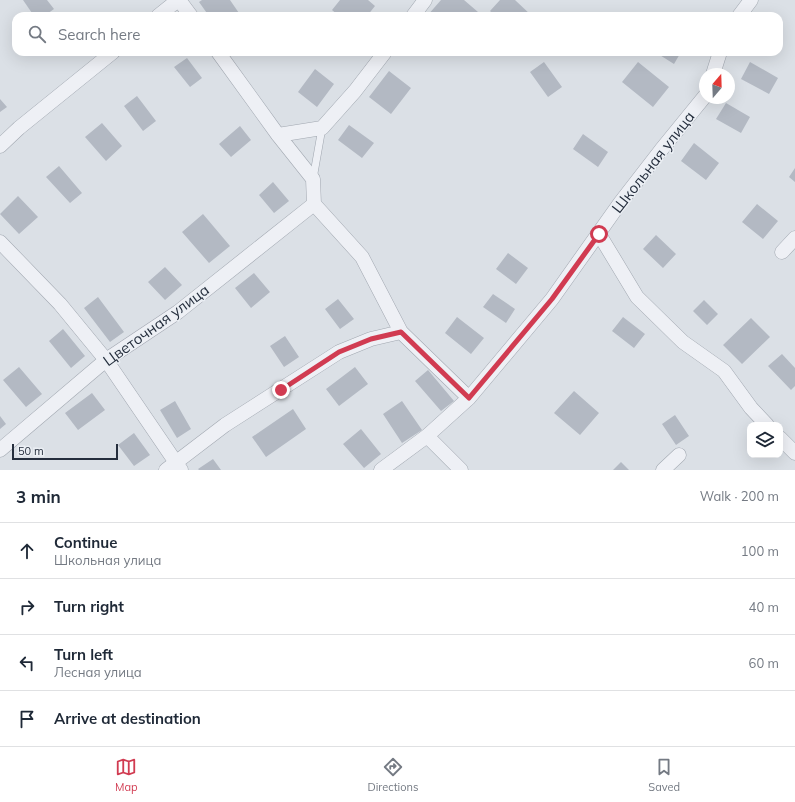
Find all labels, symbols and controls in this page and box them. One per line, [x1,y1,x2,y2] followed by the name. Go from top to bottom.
[12,12,783,56] search box
[26,23,48,45] icon: search
[58,25,140,44] text: Search here
[699,68,735,104] north arrow
[607,107,699,217] street label: Школьная улица
[590,225,608,243] route start
[99,280,213,370] street label: Цветочная улица
[272,381,290,399] route end
[747,422,783,458] map controls
[747,422,783,458] button: layers
[12,442,118,461] scale bar
[18,444,44,458] text: 50 m
[16,486,61,507] text: 3 min
[700,488,779,504] text: Walk · 200 m
[54,533,117,552] text: Continue
[16,540,38,562] icon: ahead
[741,543,779,559] text: 100 m
[54,552,161,568] text: Школьная улица
[16,596,38,618] icon: right
[54,597,124,616] text: Turn right
[749,599,779,615] text: 40 m
[54,645,113,664] text: Turn left
[16,652,38,674] icon: left
[749,655,779,671] text: 60 m
[54,664,142,680] text: Лесная улица
[16,708,38,730] icon: arrive
[54,709,201,728] text: Arrive at destination
[115,756,138,794] tab: Map
[368,756,418,794] tab: Directions
[648,756,680,794] tab: Saved

